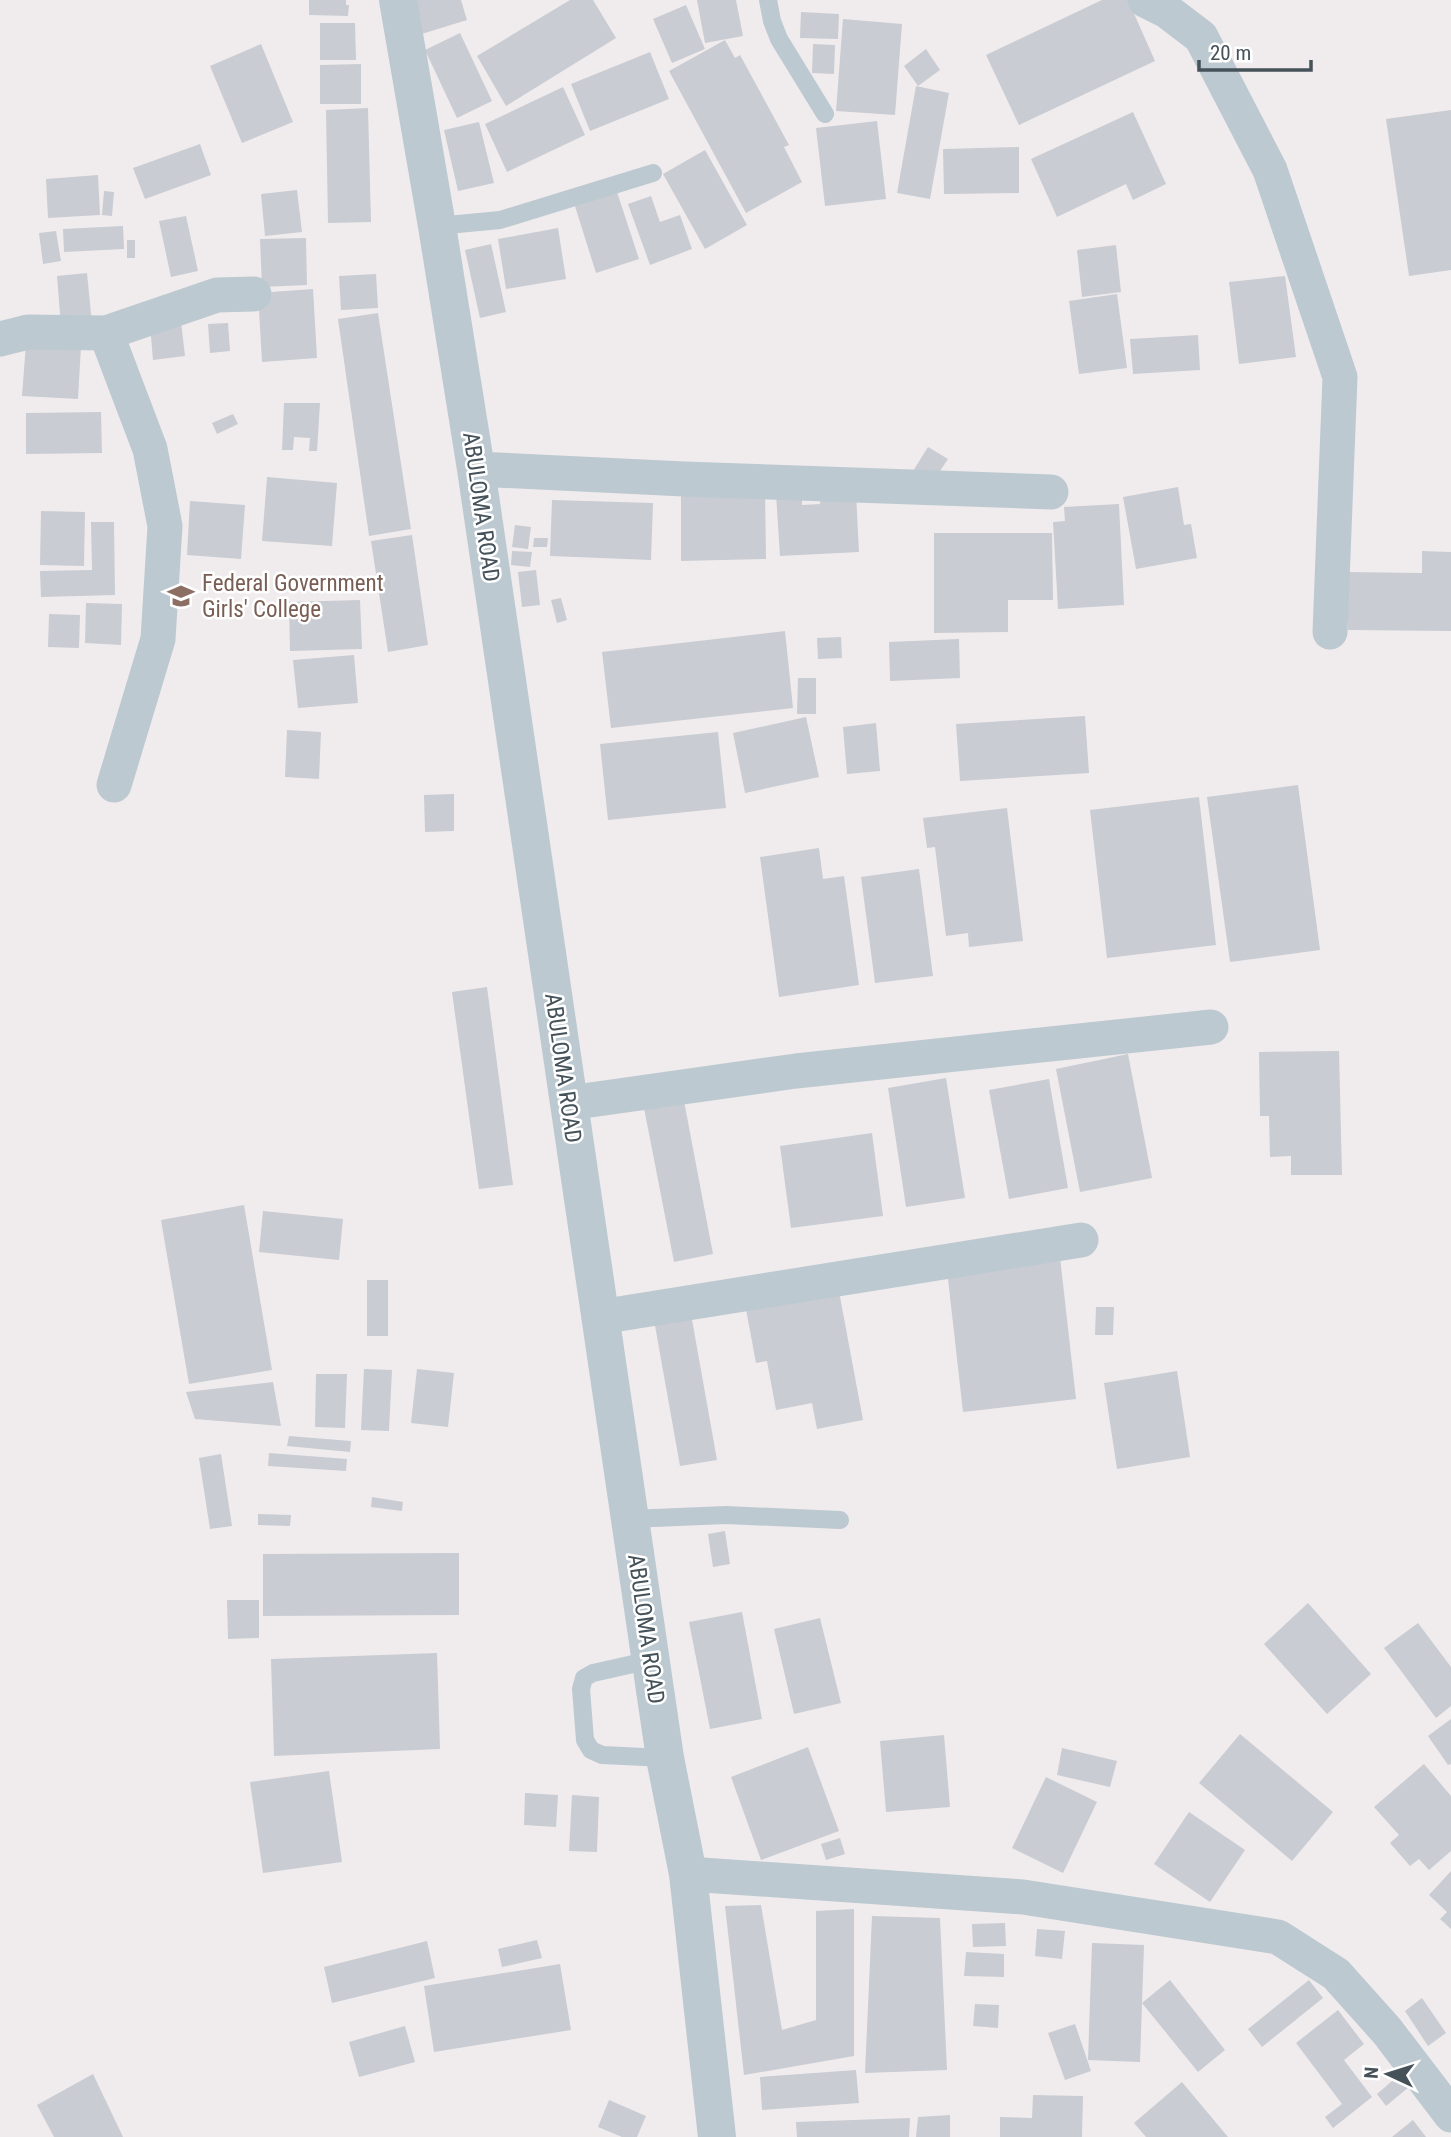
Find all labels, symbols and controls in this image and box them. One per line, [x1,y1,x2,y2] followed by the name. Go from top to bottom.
[1199,28,1311,72] scale bar
[1210,41,1251,65] text: 20 m
[457,430,505,584] street label: ABULOMA ROAD
[202,570,384,623] place label: Federal Government Girls' College
[166,581,196,611] school or university icon: Federal Government Girls' College
[539,991,587,1145] street label: ABULOMA ROAD
[622,1552,670,1706] street label: ABULOMA ROAD
[1353,2039,1423,2109] north arrow
[1360,2066,1383,2079] text: N

